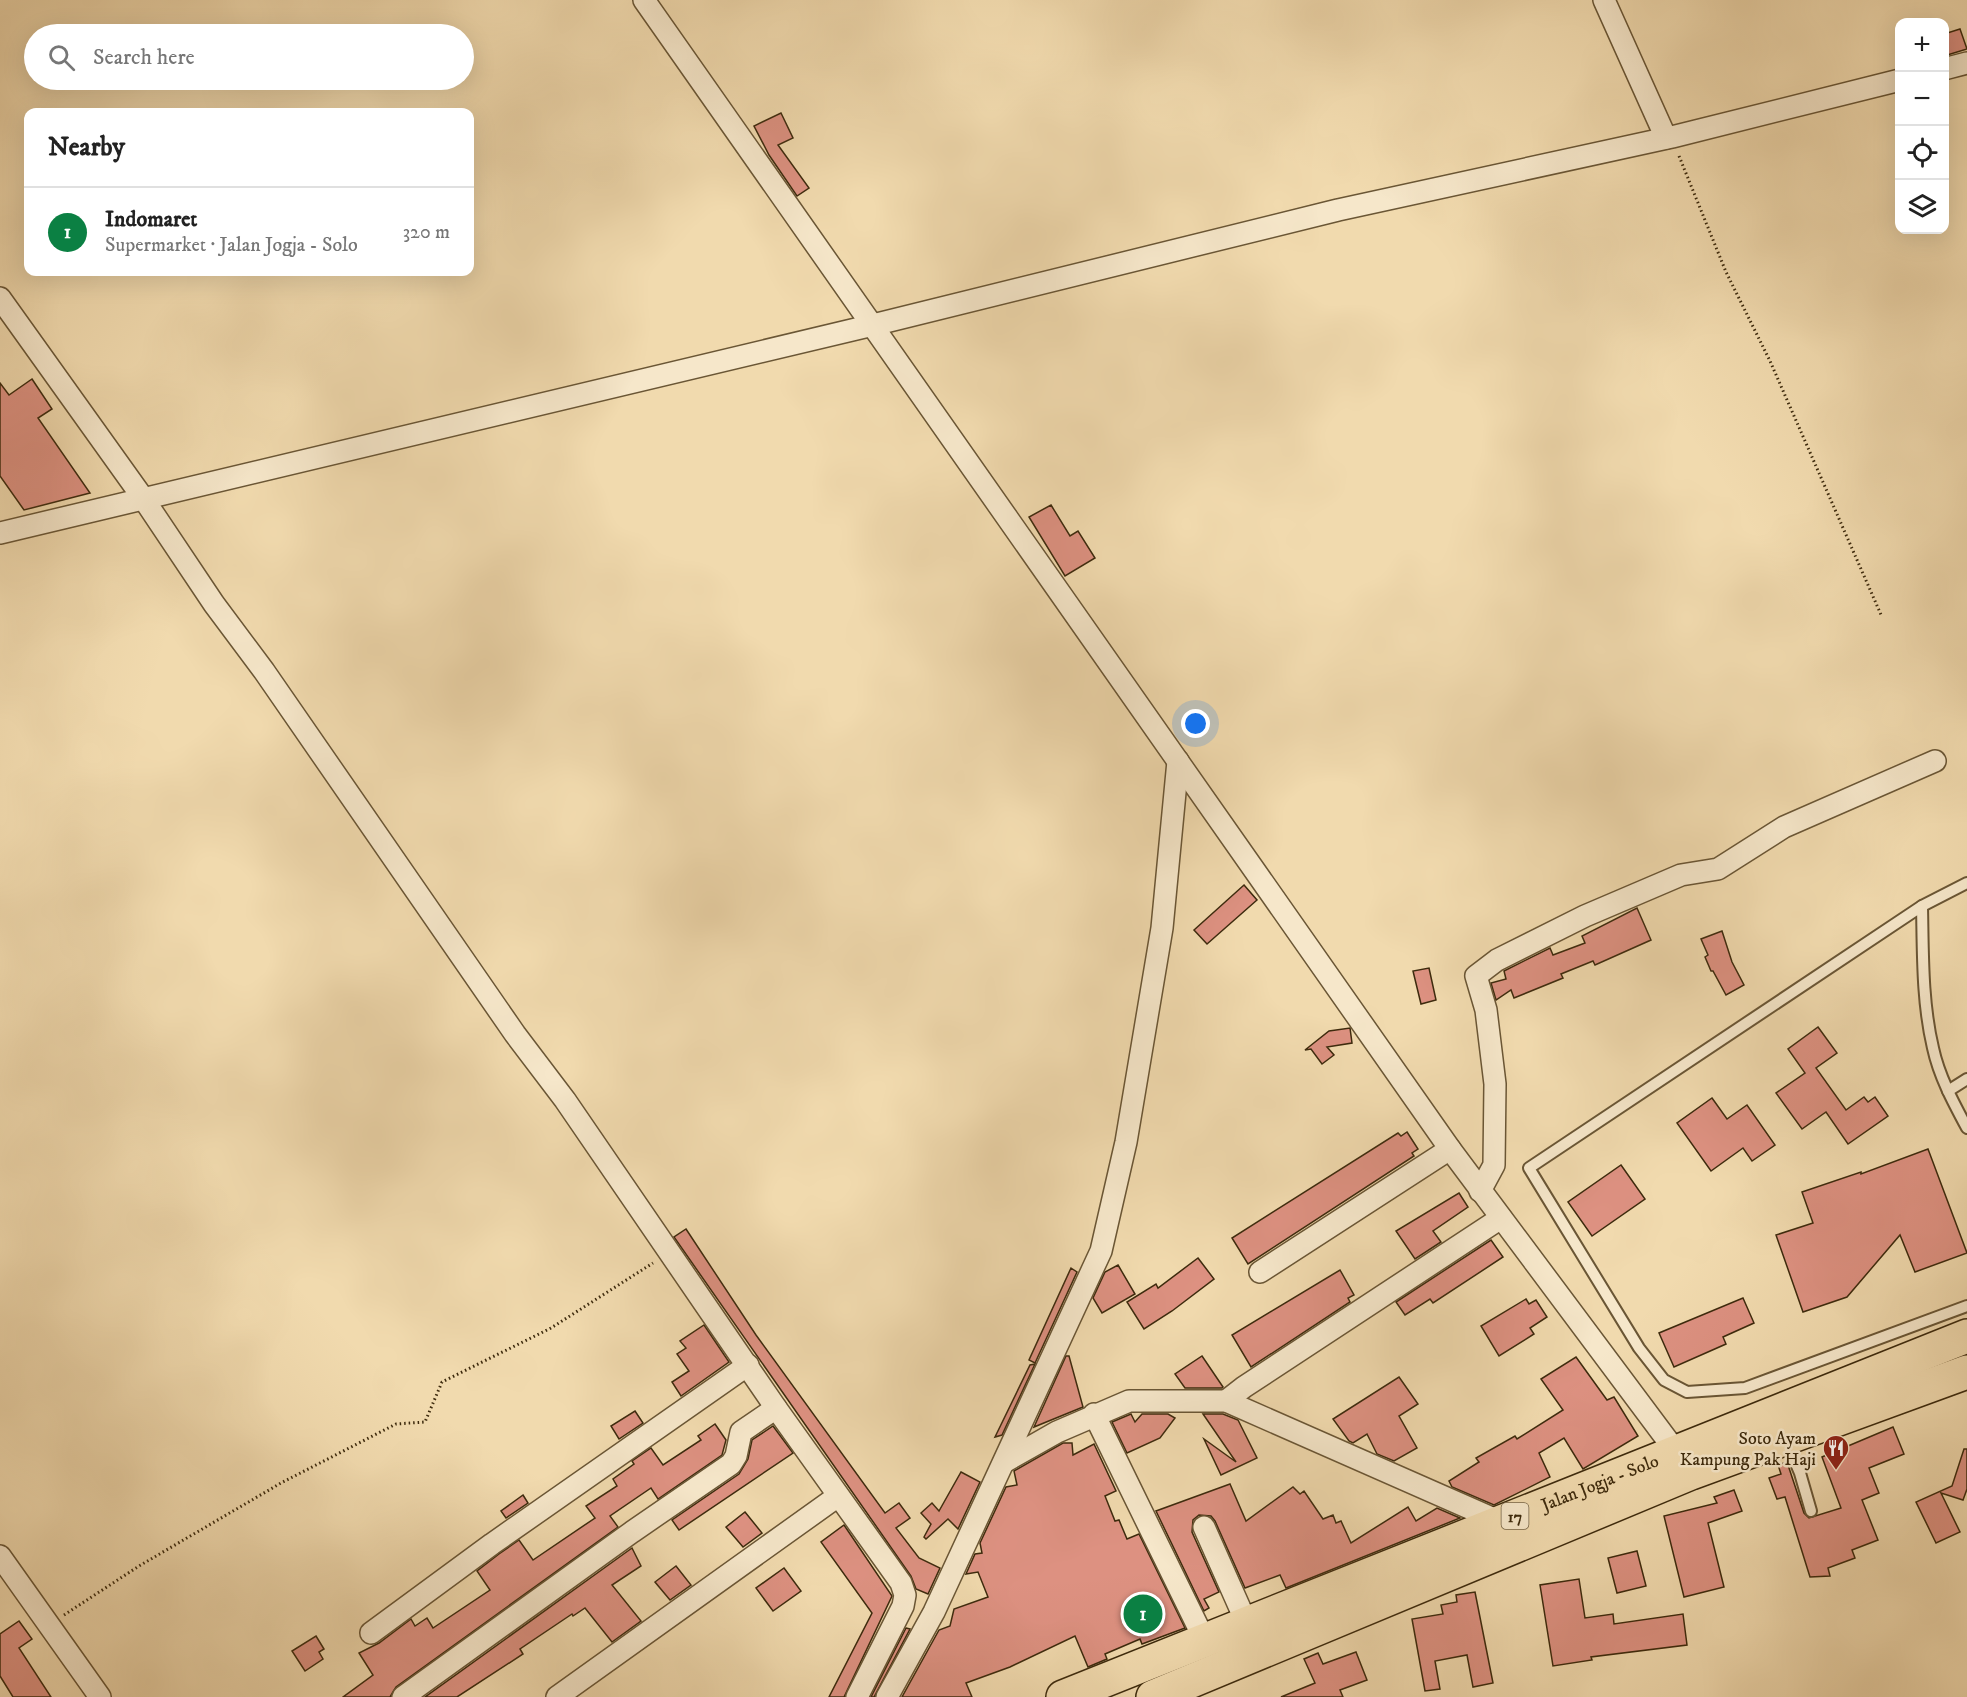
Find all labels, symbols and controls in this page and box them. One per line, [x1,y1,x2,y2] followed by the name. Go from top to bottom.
[1895,18,1949,234] map controls
[1895,18,1949,72] button: +
[24,24,474,90] search box
[45,41,78,74] icon: search
[93,44,195,71] text: Search here
[1895,72,1949,126] button: −
[1895,126,1949,180] button: locate
[48,131,125,164] text: Nearby
[1895,180,1949,234] button: layers
[105,206,197,233] text: Indomaret
[64,220,71,245] text: 1
[403,220,450,245] text: 320 m
[105,233,358,258] text: Supermarket · Jalan Jogja - Solo
[1181,709,1210,738] your location
[1680,1428,1816,1471] place label: Soto Ayam Kampung Pak Haji
[1821,1433,1851,1471] restaurant icon: Soto Ayam Kampung Pak Haji
[1536,1450,1662,1518] street label: Jalan Jogja - Solo
[1502,1503,1528,1529] road number: 17
[1124,1592,1162,1636] pin: 1

